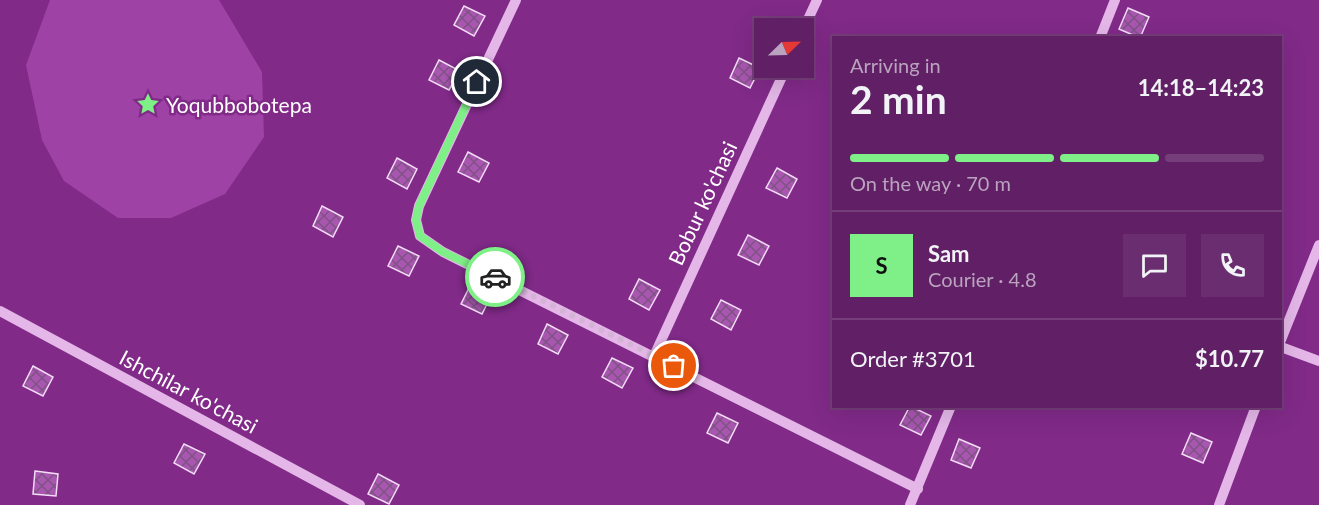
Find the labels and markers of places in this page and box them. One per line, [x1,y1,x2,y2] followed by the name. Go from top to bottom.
[451,56,502,107] pin
[135,91,161,117] place icon: Yoqubbobotepa
[166,92,312,117] place label: Yoqubbobotepa
[648,340,699,391] pin

